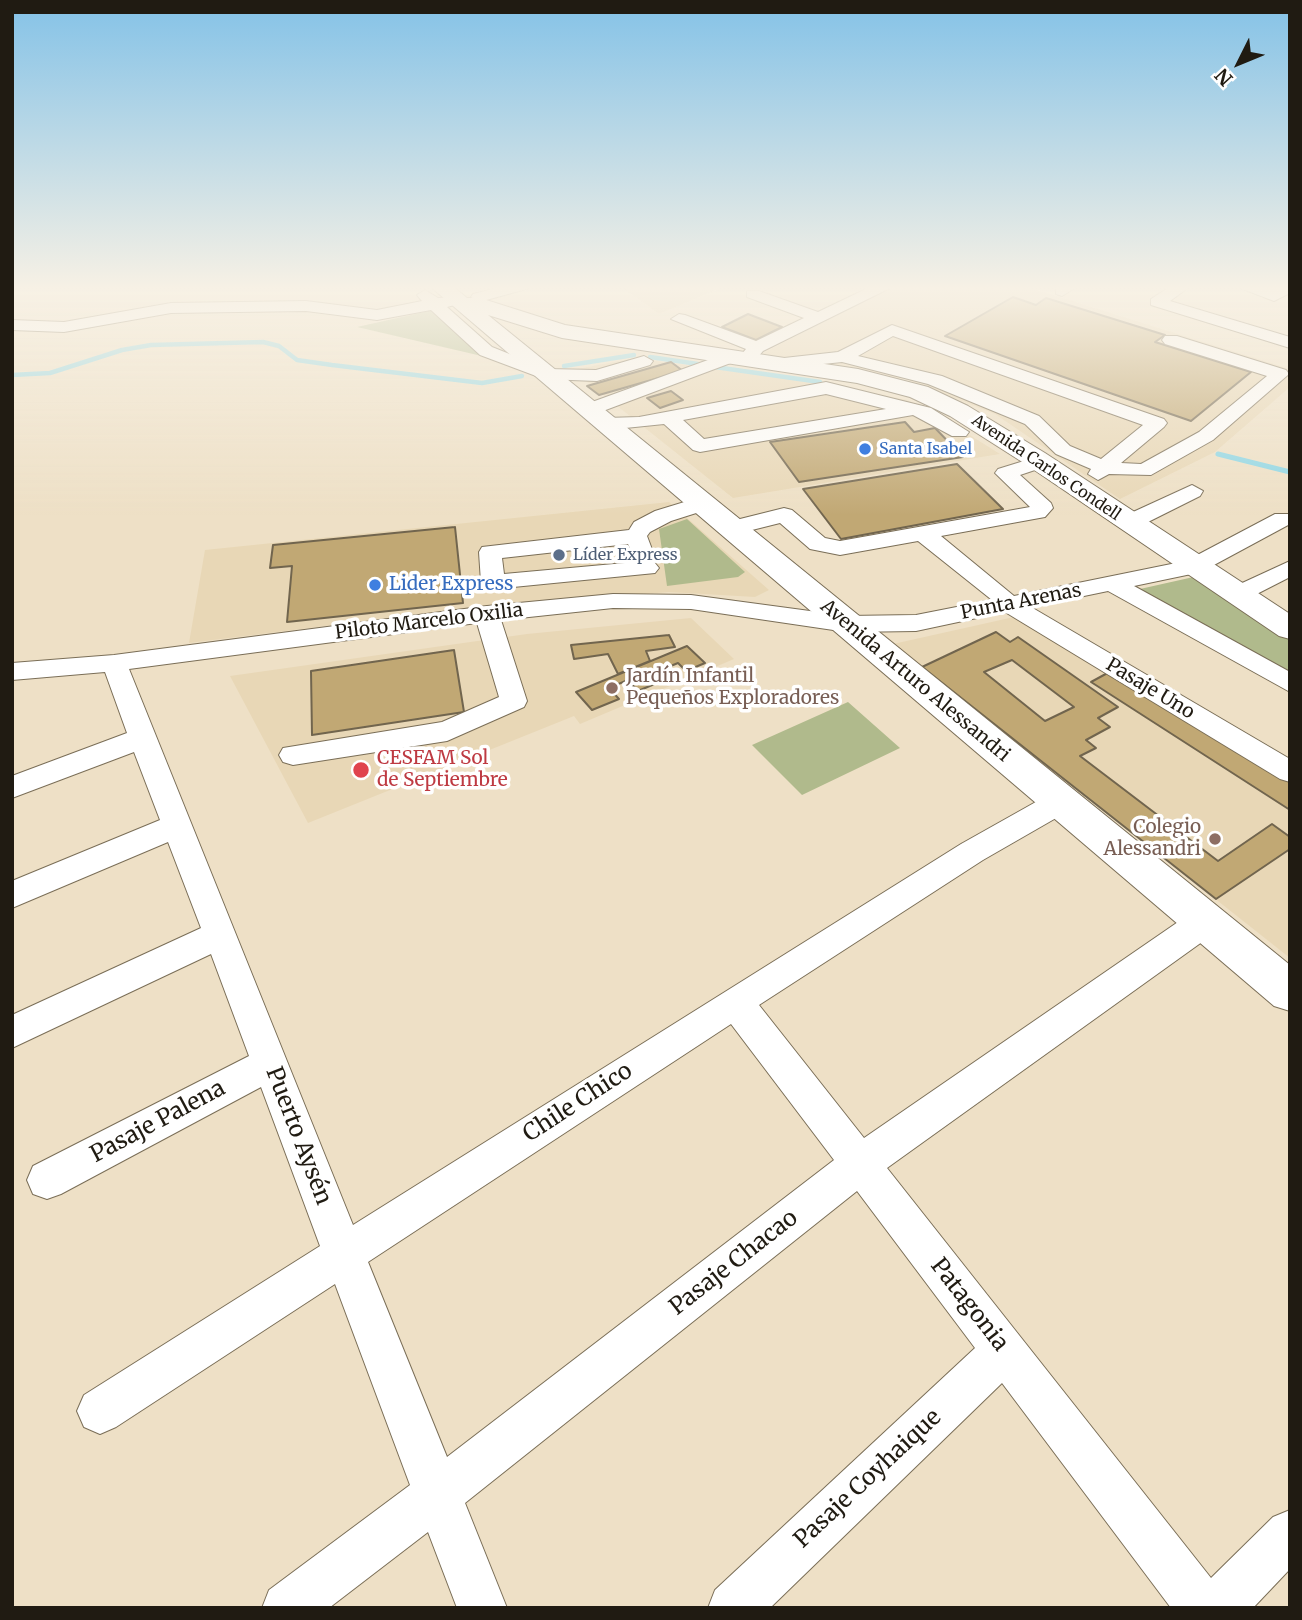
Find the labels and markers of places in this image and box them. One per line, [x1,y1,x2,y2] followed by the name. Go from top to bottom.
[879,439,972,459] place label: Santa Isabel
[857,441,873,457] marker: Santa Isabel
[573,545,678,565] place label: Líder Express
[551,547,567,563] marker: Líder Express
[389,574,513,596] place label: Lider Express
[367,577,383,593] marker: Lider Express
[626,666,839,710] place label: Jardín Infantil Pequeños Exploradores
[604,680,620,696] marker: Jardín Infantil Pequeños Exploradores
[377,748,508,792] place label: CESFAM Sol de Septiembre
[351,760,371,780] marker: CESFAM Sol de Septiembre
[1103,817,1201,861] place label: Colegio Alessandri
[1207,831,1223,847] marker: Colegio Alessandri

